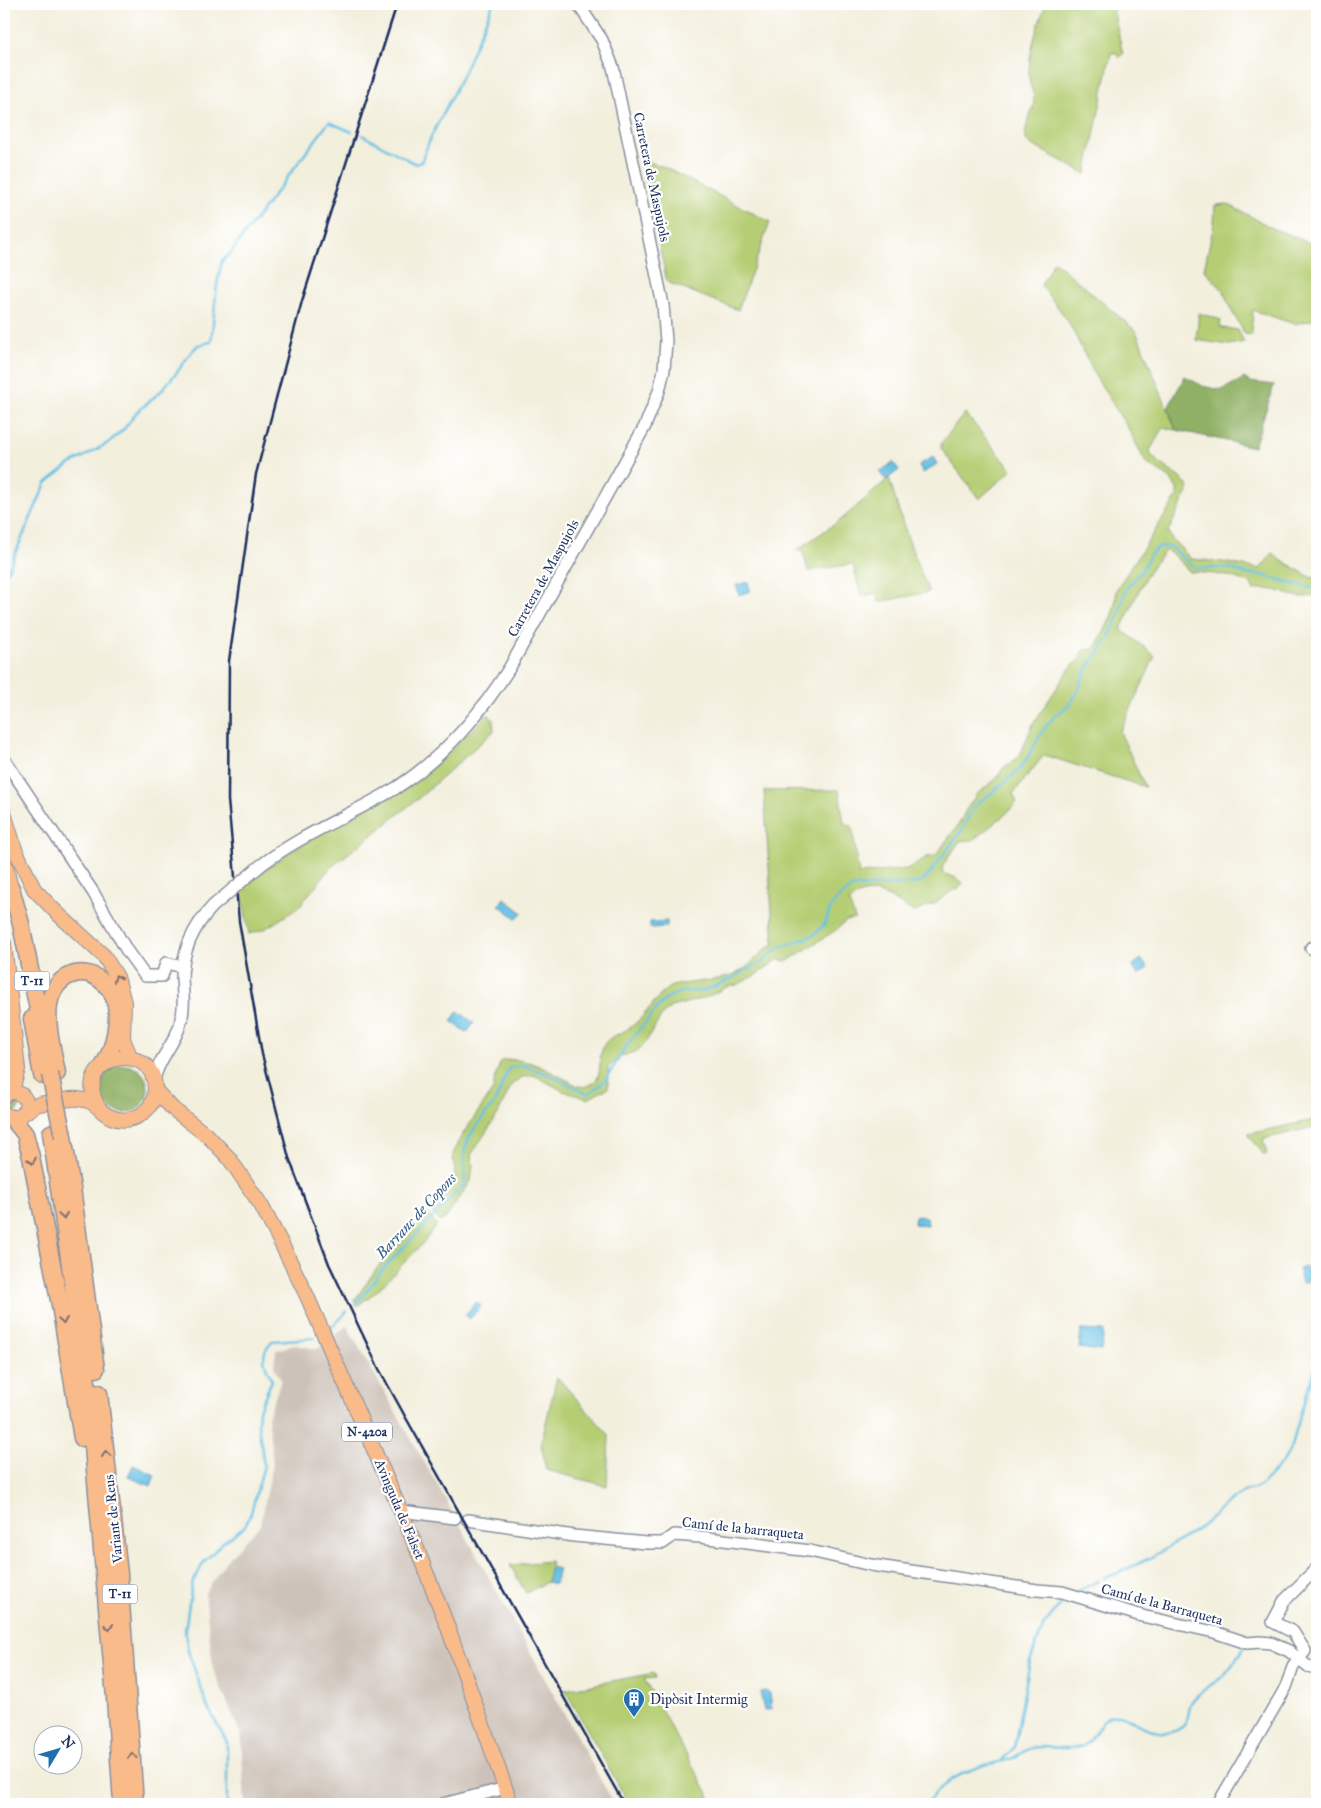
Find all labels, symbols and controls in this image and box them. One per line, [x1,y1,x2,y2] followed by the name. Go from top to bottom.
[629,111,674,243] street label: Carretera de Maspujols
[504,516,583,640] street label: Carretera de Maspujols
[15,971,50,990] road number: T-11
[113,974,123,983] one-way arrow
[26,1157,37,1166] one-way arrow
[371,1169,461,1264] water label: Barranc de Copons
[57,1212,68,1220] one-way arrow
[57,1317,67,1325] one-way arrow
[342,1422,392,1441] road number: N-420a
[101,1450,112,1458] one-way arrow
[370,1455,428,1562] street label: Avinguda de Falset
[100,1474,127,1565] street label: Variant de Reus
[681,1514,805,1544] street label: Camí de la barraqueta
[1099,1580,1225,1630] street label: Camí de la Barraqueta
[102,1585,138,1604] road number: T-11
[103,1623,114,1631] one-way arrow
[622,1687,646,1718] building icon: Dipòsit Intermig
[650,1691,748,1708] place label: Dipòsit Intermig
[32,1726,82,1776] north arrow
[57,1732,78,1752] text: N
[127,1751,138,1759] one-way arrow

